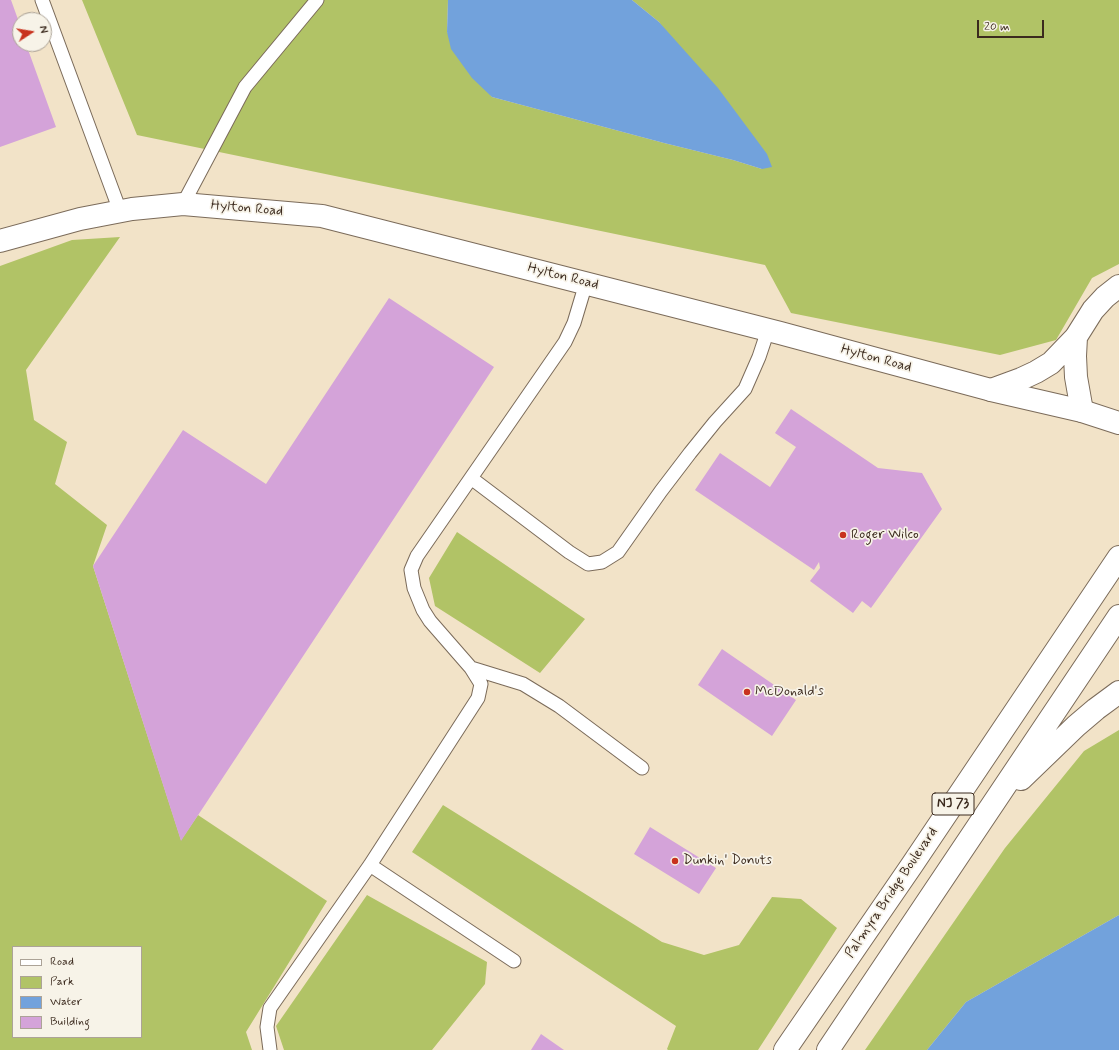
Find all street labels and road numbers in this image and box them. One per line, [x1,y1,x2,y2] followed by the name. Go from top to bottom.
[210,197,284,221] street label: Hylton Road
[526,260,600,294] street label: Hylton Road
[839,341,913,377] street label: Hylton Road
[932,793,974,815] road number: NJ 73
[842,824,942,962] street label: Palmyra Bridge Boulevard

